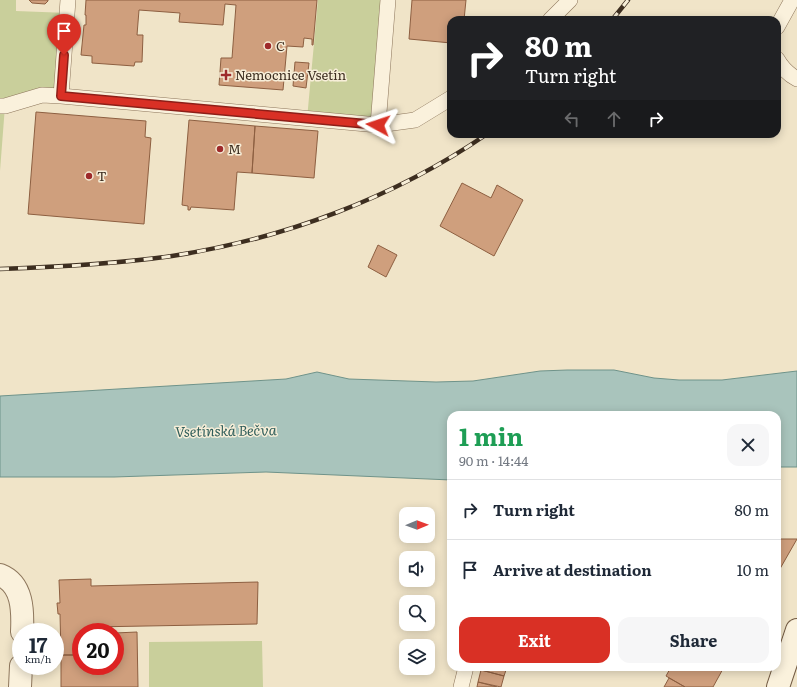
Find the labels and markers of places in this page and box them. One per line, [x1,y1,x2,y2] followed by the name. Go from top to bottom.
[47,14,81,55] pin
[276,36,285,55] place label: C
[263,41,273,51] marker: C
[235,65,347,84] place label: Nemocnice Vsetín
[220,69,232,81] marker: Nemocnice Vsetín
[228,139,241,158] place label: M
[215,144,225,154] marker: M
[97,166,107,185] place label: T
[84,171,94,181] marker: T

